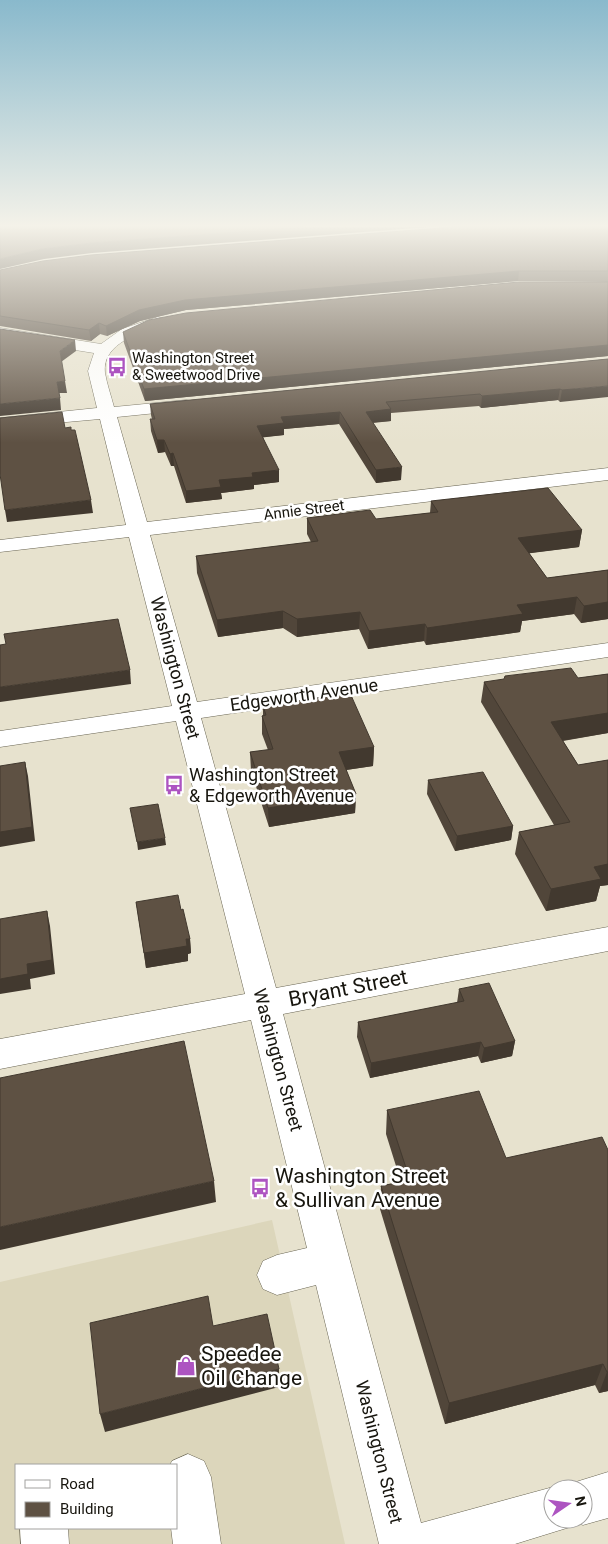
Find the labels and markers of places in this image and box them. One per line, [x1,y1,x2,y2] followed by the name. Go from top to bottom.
[132,349,260,384] place label: Washington Street & Sweetwood Drive
[106,356,128,378] bus stop icon: Washington Street & Sweetwood Drive
[189,764,354,806] place label: Washington Street & Edgeworth Avenue
[163,774,185,796] bus stop icon: Washington Street & Edgeworth Avenue
[275,1164,447,1212] place label: Washington Street & Sullivan Avenue
[249,1177,271,1199] bus stop icon: Washington Street & Sullivan Avenue
[201,1342,302,1390] place label: Speedee Oil Change
[175,1355,197,1377] shop icon: Speedee Oil Change

